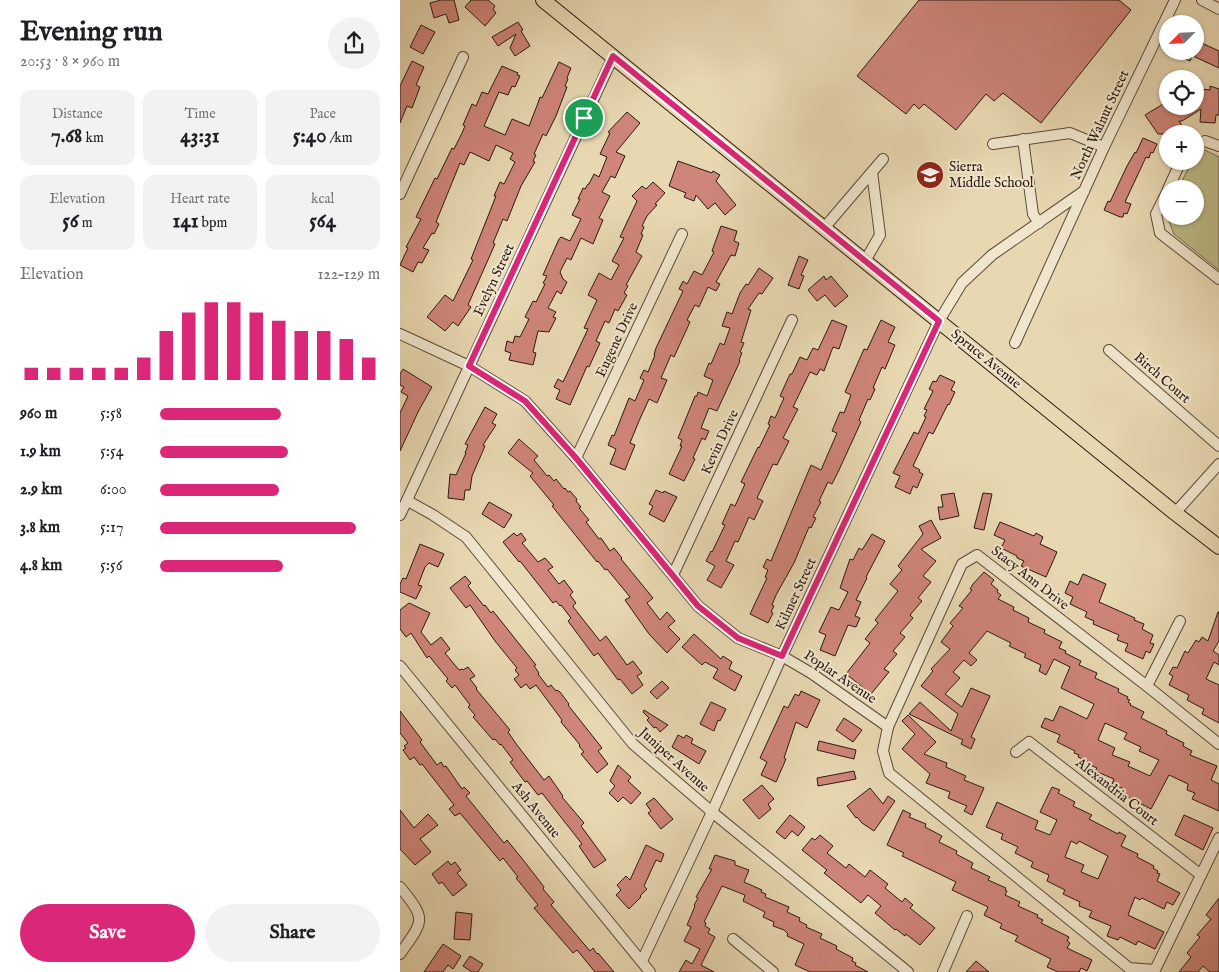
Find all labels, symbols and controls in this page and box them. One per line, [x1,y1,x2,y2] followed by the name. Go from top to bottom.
[20,15,163,50] text: Evening run
[1159,15,1204,60] north arrow
[1159,15,1204,225] map controls
[328,17,380,69] button: share
[20,52,120,72] text: 20:53 · 8 × 960 m
[1067,67,1133,183] street label: North Walnut Street
[1159,70,1204,115] button: locate
[563,97,605,139] pin
[570,104,598,132] icon: arrive
[52,105,103,123] text: Distance
[184,105,216,123] text: Time
[309,105,336,123] text: Pace
[51,123,82,150] text: 7.68
[180,123,220,150] text: 43:31
[293,123,326,150] text: 5:40
[1159,125,1204,170] button: +
[82,129,104,147] text: km
[326,129,353,147] text: /km
[949,158,1034,192] place label: Sierra Middle School
[915,160,945,190] school or university icon: Sierra Middle School
[1159,180,1204,225] button: −
[50,190,105,208] text: Elevation
[170,190,230,208] text: Heart rate
[311,190,334,208] text: kcal
[62,208,79,235] text: 56
[173,208,199,235] text: 141
[309,208,336,235] text: 564
[79,214,92,232] text: m
[199,214,227,232] text: bpm
[469,241,519,319] street label: Evelyn Street
[20,265,83,285] text: Elevation
[317,265,380,285] text: 122–129 m
[592,299,642,380] street label: Eugene Drive
[947,325,1025,393] street label: Spruce Avenue
[1130,348,1194,408] street label: Birch Court
[20,404,57,424] text: 960 m
[100,404,122,424] text: 5:58
[697,406,743,477] street label: Kevin Drive
[20,442,61,462] text: 1.9 km
[100,442,124,462] text: 5:54
[20,480,62,500] text: 2.9 km
[100,480,127,500] text: 6:00
[20,518,60,538] text: 3.8 km
[100,518,123,538] text: 5:17
[987,542,1073,614] street label: Stacy Ann Drive
[771,555,821,633] street label: Kilmer Street
[20,556,62,576] text: 4.8 km
[100,556,123,576] text: 5:56
[800,646,880,708] street label: Poplar Avenue
[634,722,713,797] street label: Juniper Avenue
[1071,753,1162,830] street label: Alexandria Court
[507,777,565,842] street label: Ash Avenue
[20,904,195,962] button: Save
[205,904,380,962] button: Share

